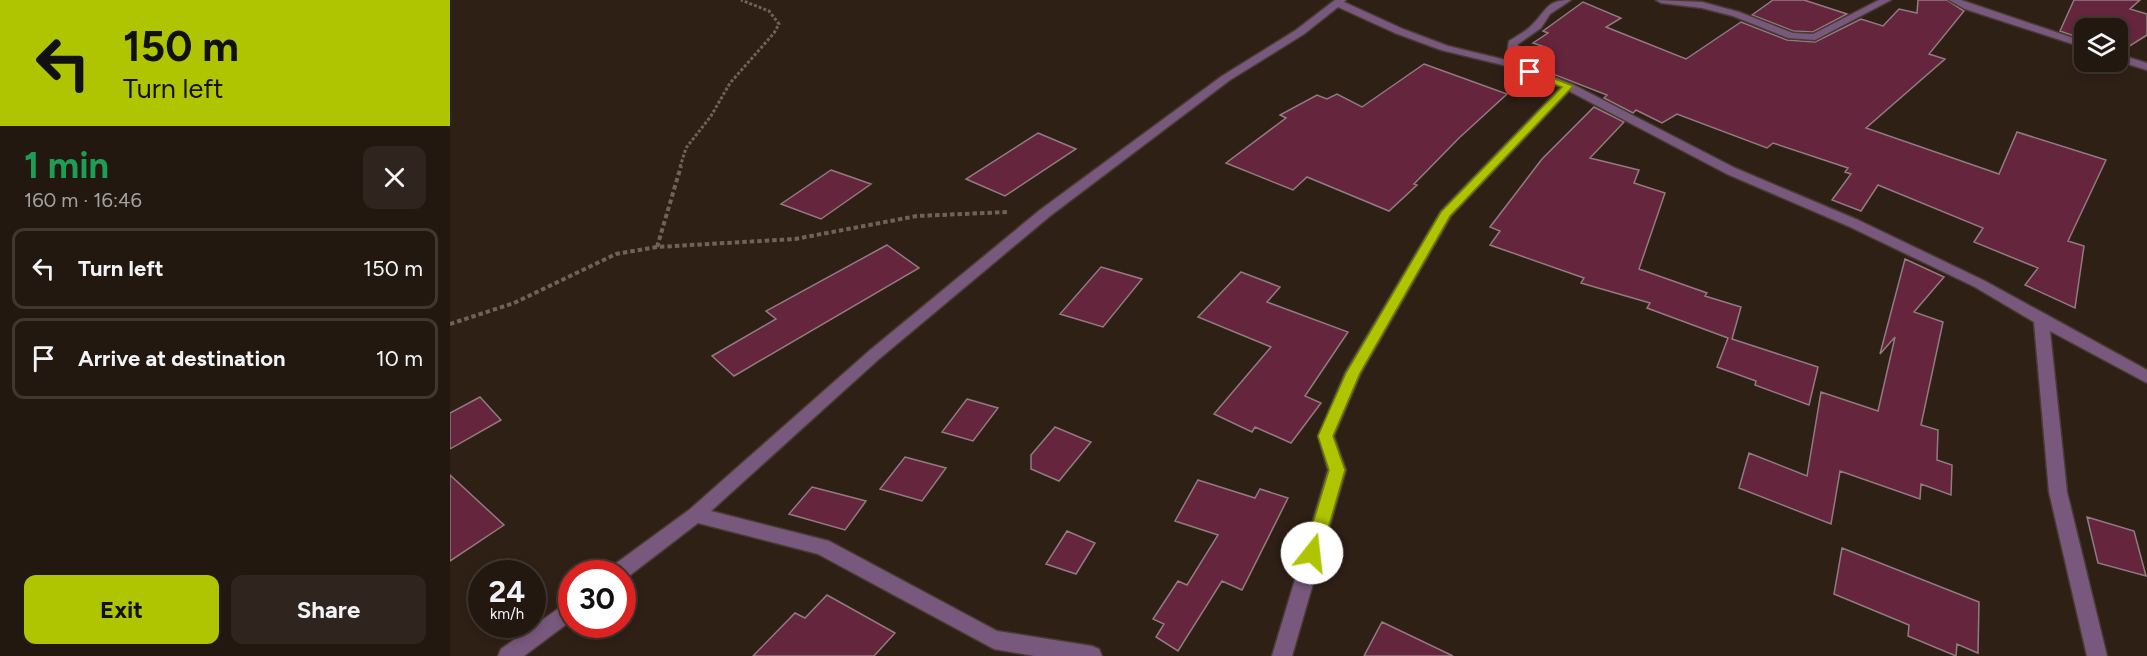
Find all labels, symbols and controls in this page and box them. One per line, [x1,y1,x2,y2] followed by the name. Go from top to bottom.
[2074,18,2128,72] map controls
[2074,18,2128,72] button: layers
[123,21,239,72] text: 150 m
[24,24,102,102] icon: left
[1504,46,1555,97] pin
[1513,55,1546,88] icon: arrive
[123,72,223,105] text: Turn left
[24,144,109,187] text: 1 min
[363,146,426,209] button: close
[24,188,142,212] text: 160 m · 16:46
[27,252,60,285] icon: left
[78,255,164,282] text: Turn left
[363,255,423,282] text: 150 m
[27,342,60,375] icon: arrive
[78,345,286,372] text: Arrive at destination
[376,345,423,372] text: 10 m
[1280,521,1344,585] position arrow
[558,560,636,638] speed limit sign: 30
[489,573,525,610] text: 24
[24,575,219,644] button: Exit
[231,575,426,644] button: Share
[490,605,524,623] text: km/h

